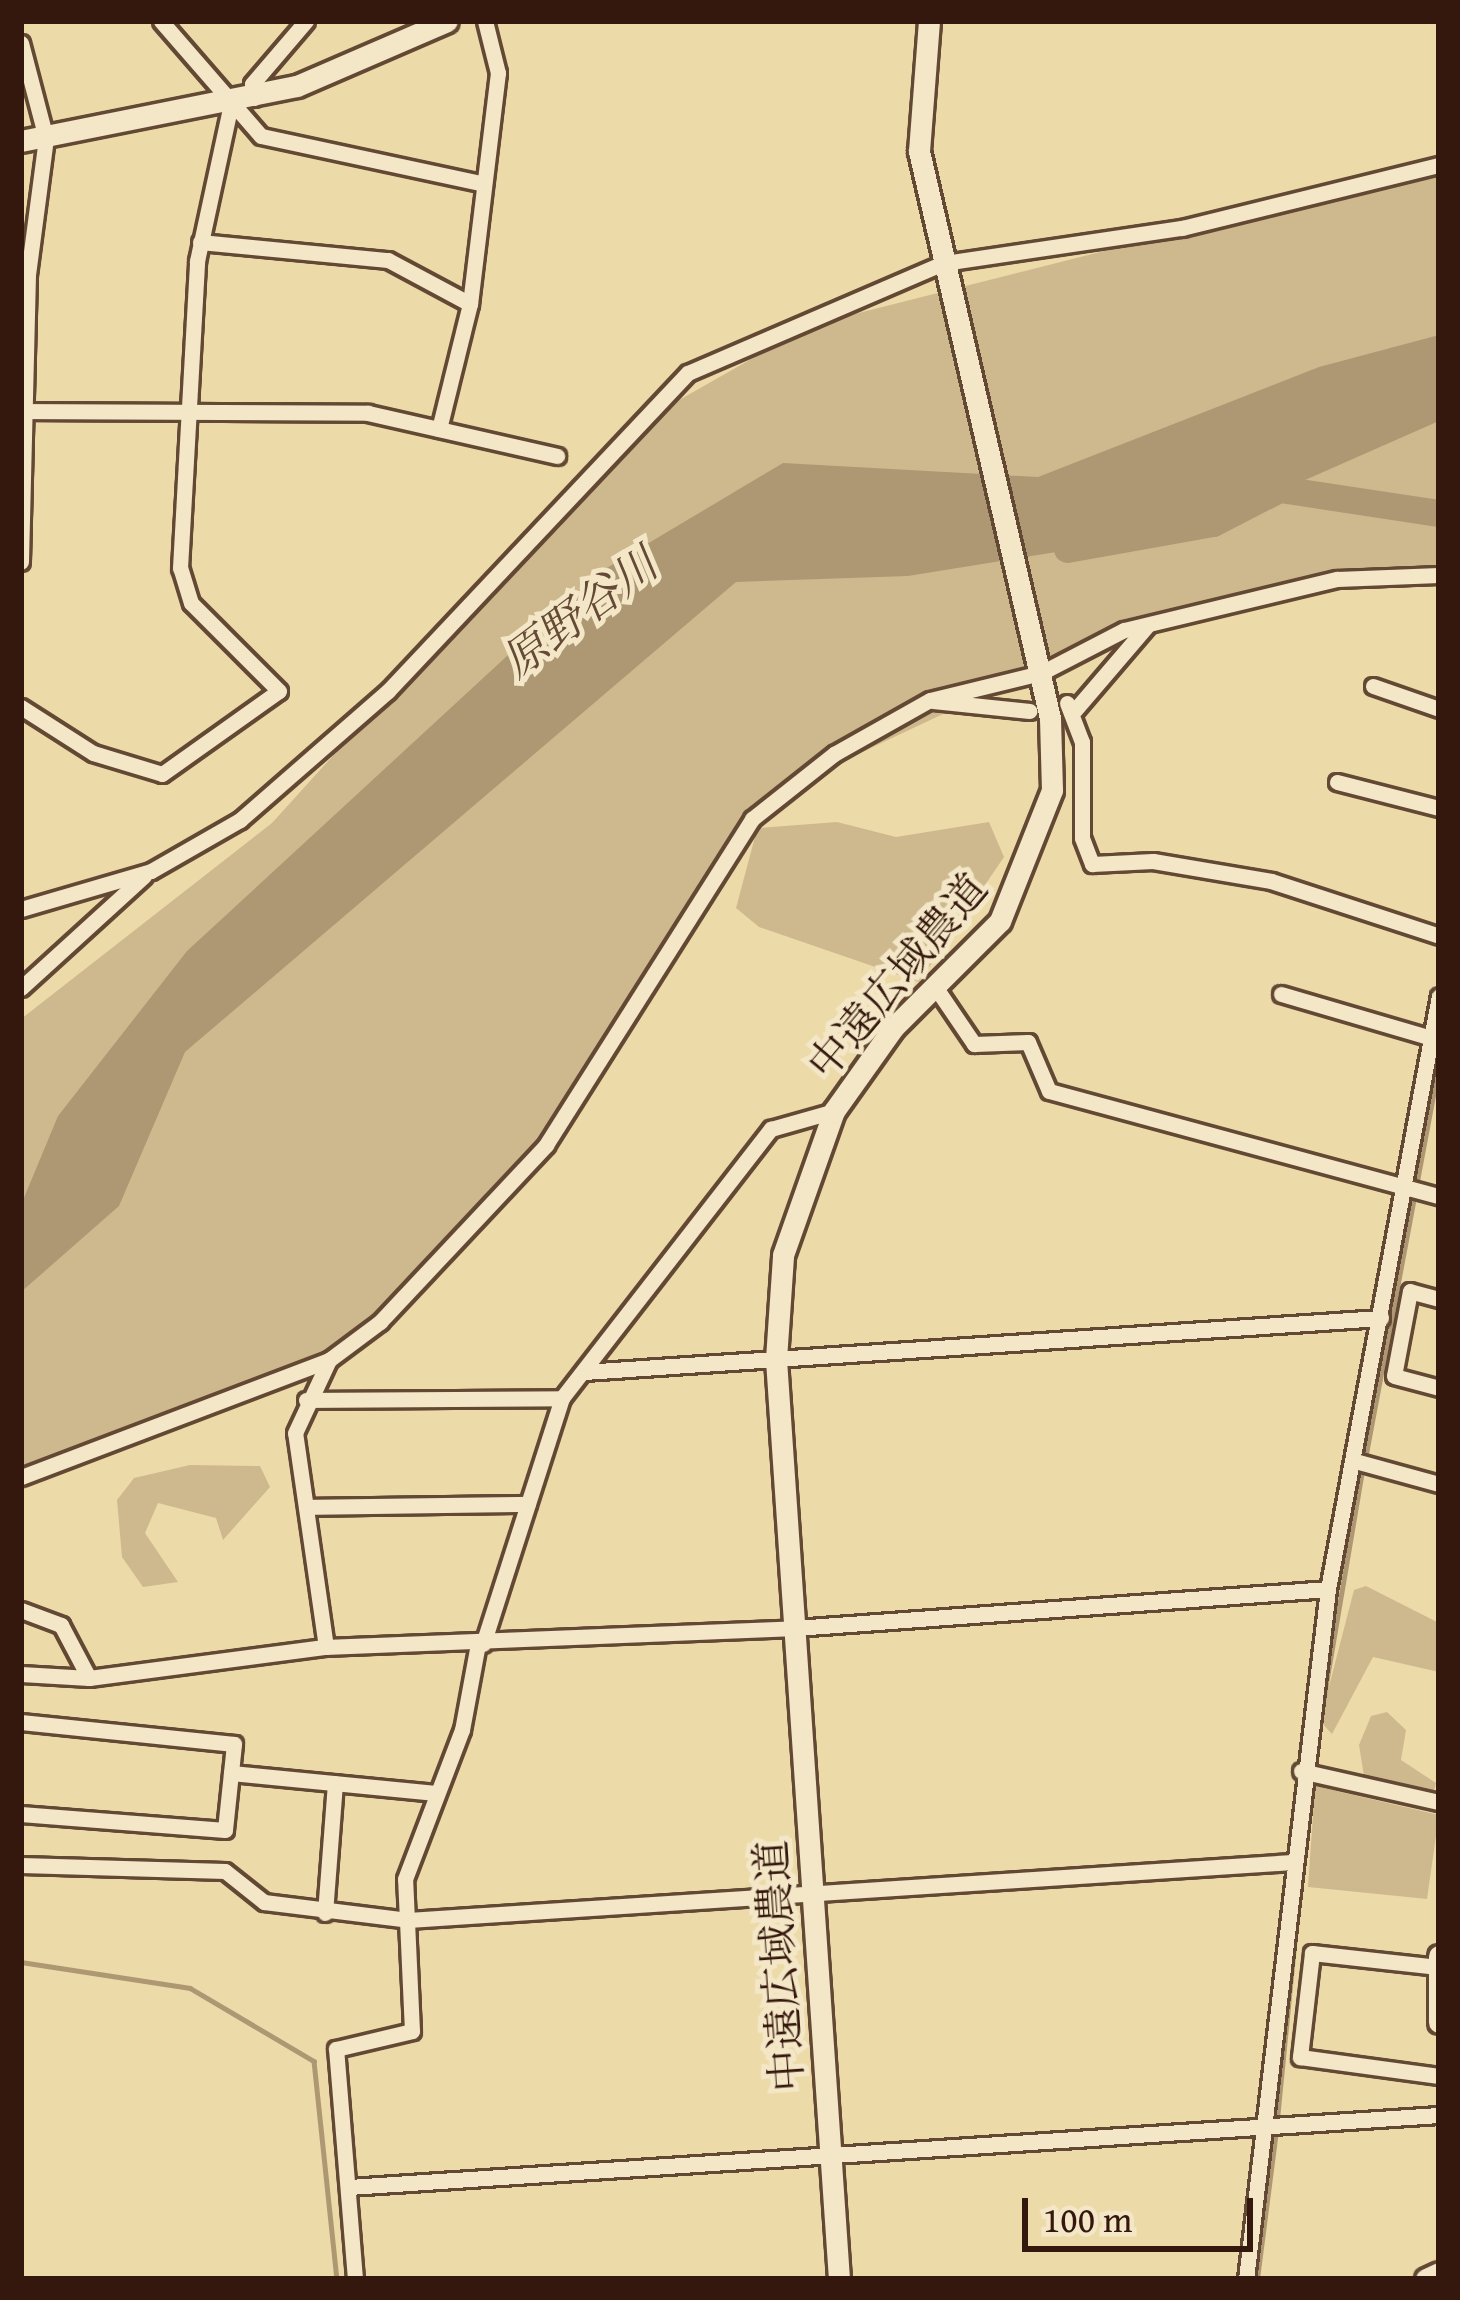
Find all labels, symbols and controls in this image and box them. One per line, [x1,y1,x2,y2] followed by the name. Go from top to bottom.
[491,536,667,688] water label: 原野谷川
[797,863,997,1089] street label: 中遠広域農道
[745,1839,813,2093] street label: 中遠広域農道
[1028,2174,1259,2248] scale bar
[1043,2192,1132,2245] text: 100 m

